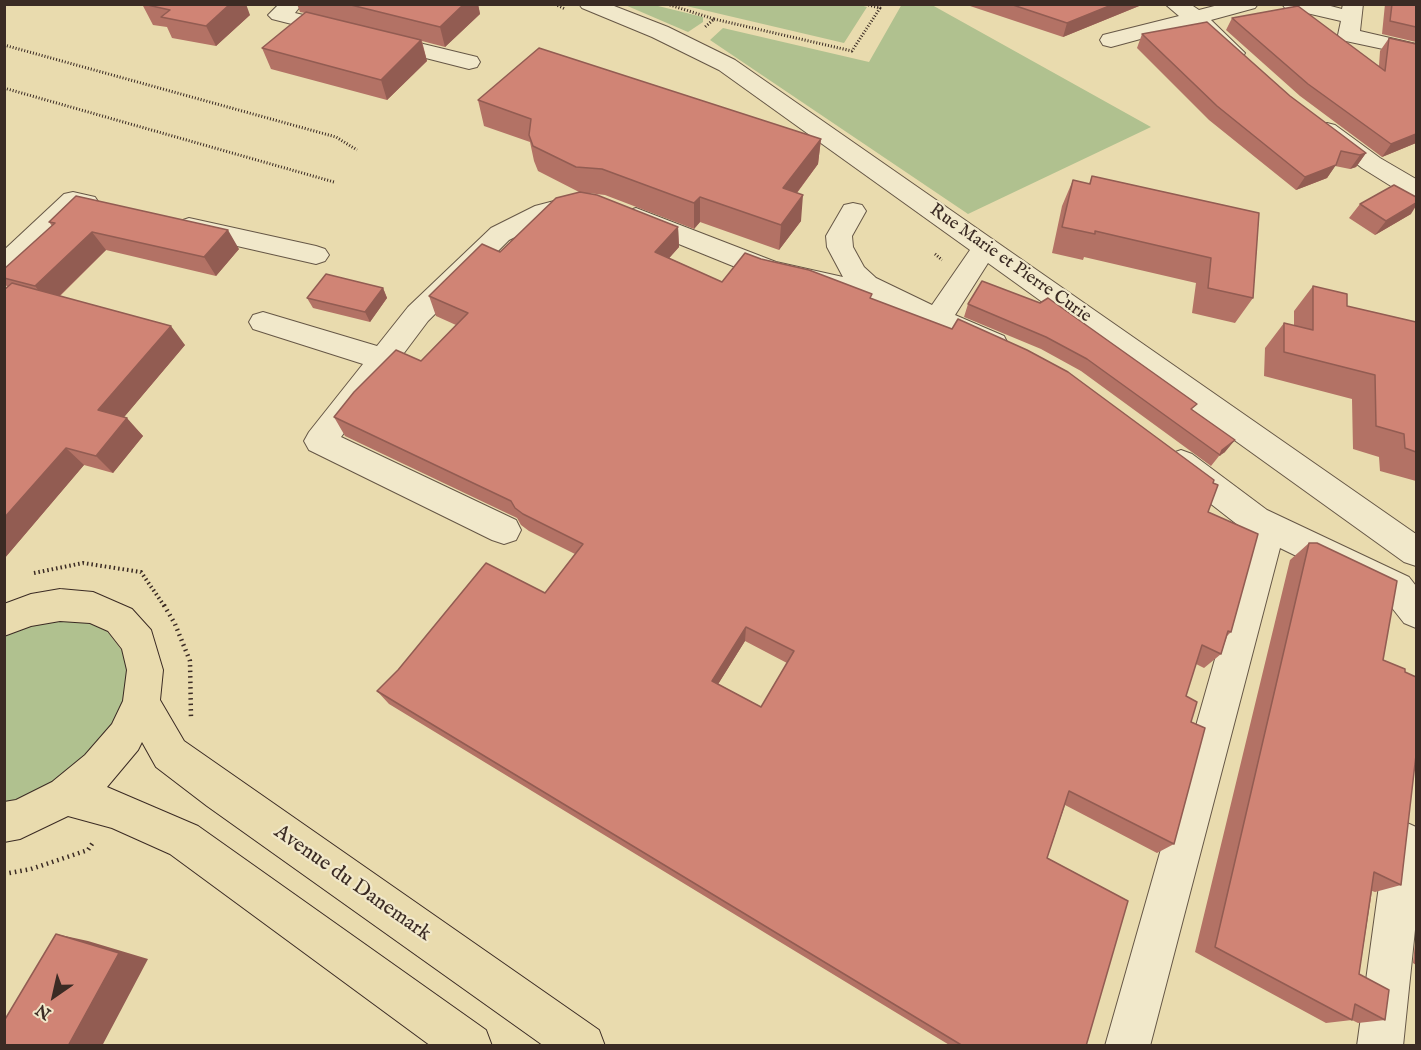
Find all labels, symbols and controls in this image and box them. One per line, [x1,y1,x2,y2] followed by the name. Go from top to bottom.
[925,200,1095,328] street label: Rue Marie et Pierre Curie
[268,820,436,948] street label: Avenue du Danemark
[24,966,84,1026] north arrow
[33,999,55,1023] text: N

